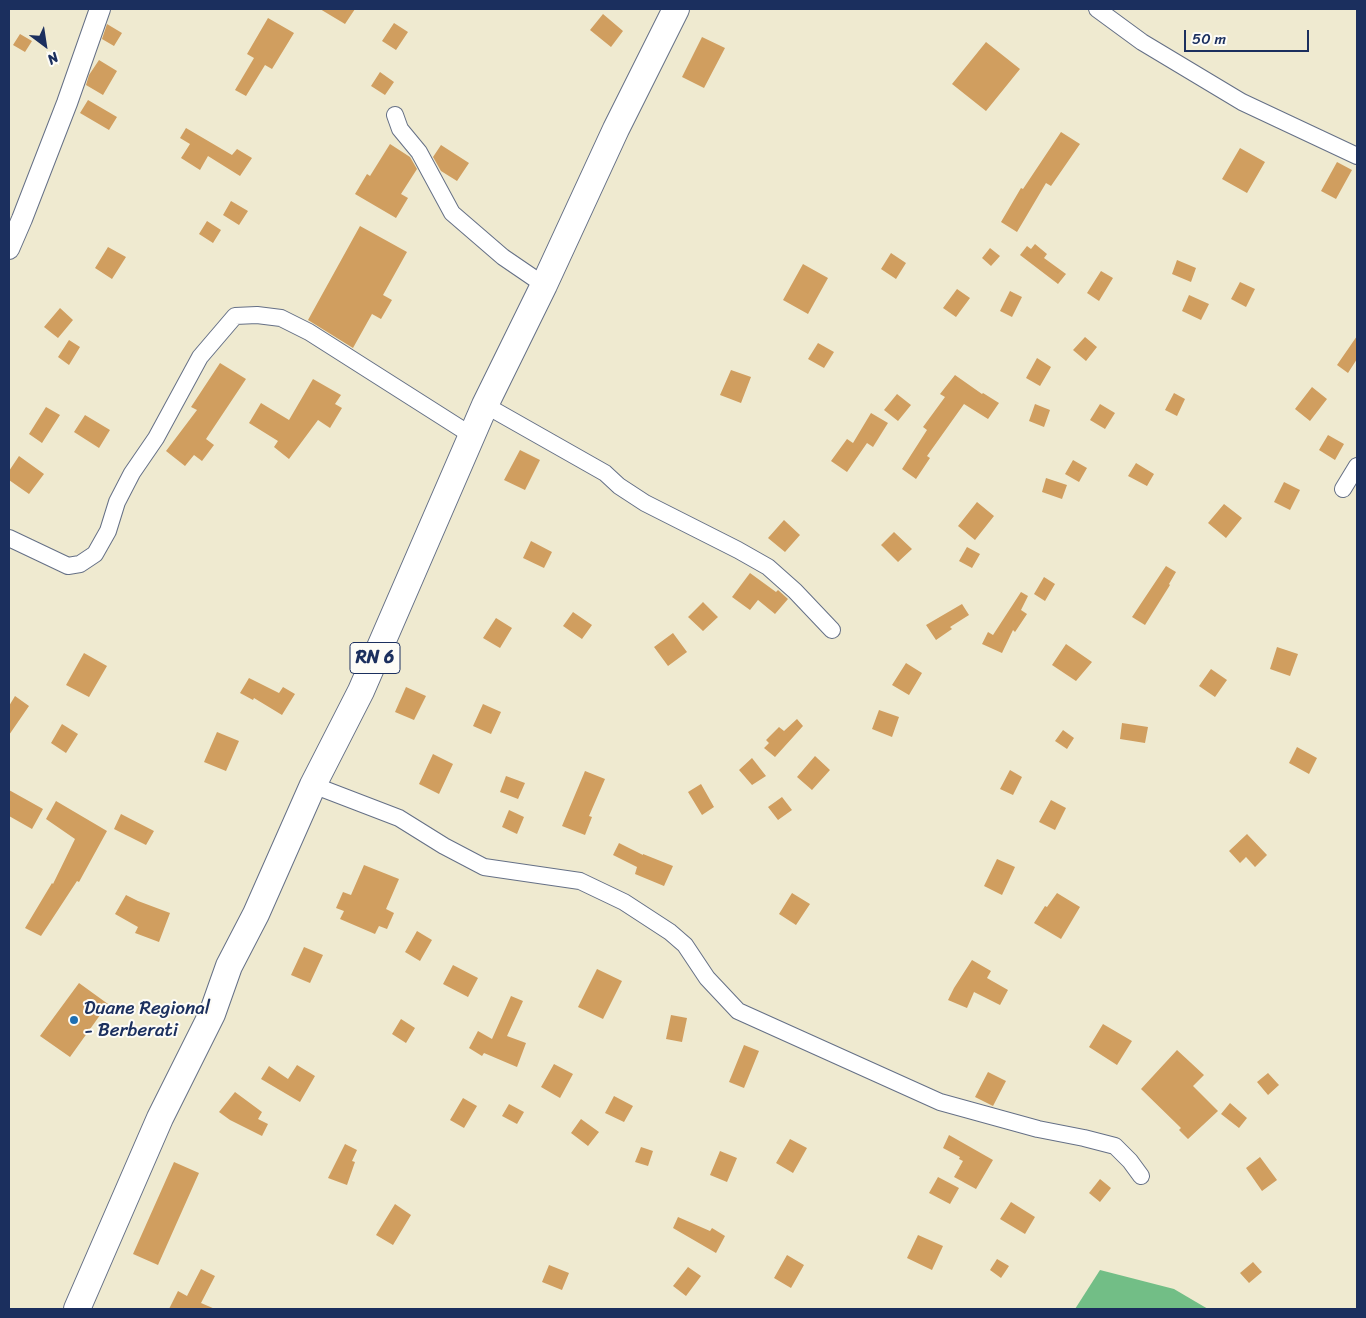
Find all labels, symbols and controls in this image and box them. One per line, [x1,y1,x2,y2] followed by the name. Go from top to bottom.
[20,20,70,70] north arrow
[1186,20,1311,52] scale bar
[1192,26,1226,52] text: 50 m
[42,45,64,71] text: N
[350,642,400,674] road number: RN 6
[84,998,210,1042] place label: Duane Regional - Berberati
[68,1014,80,1026] marker: Duane Regional - Berberati

